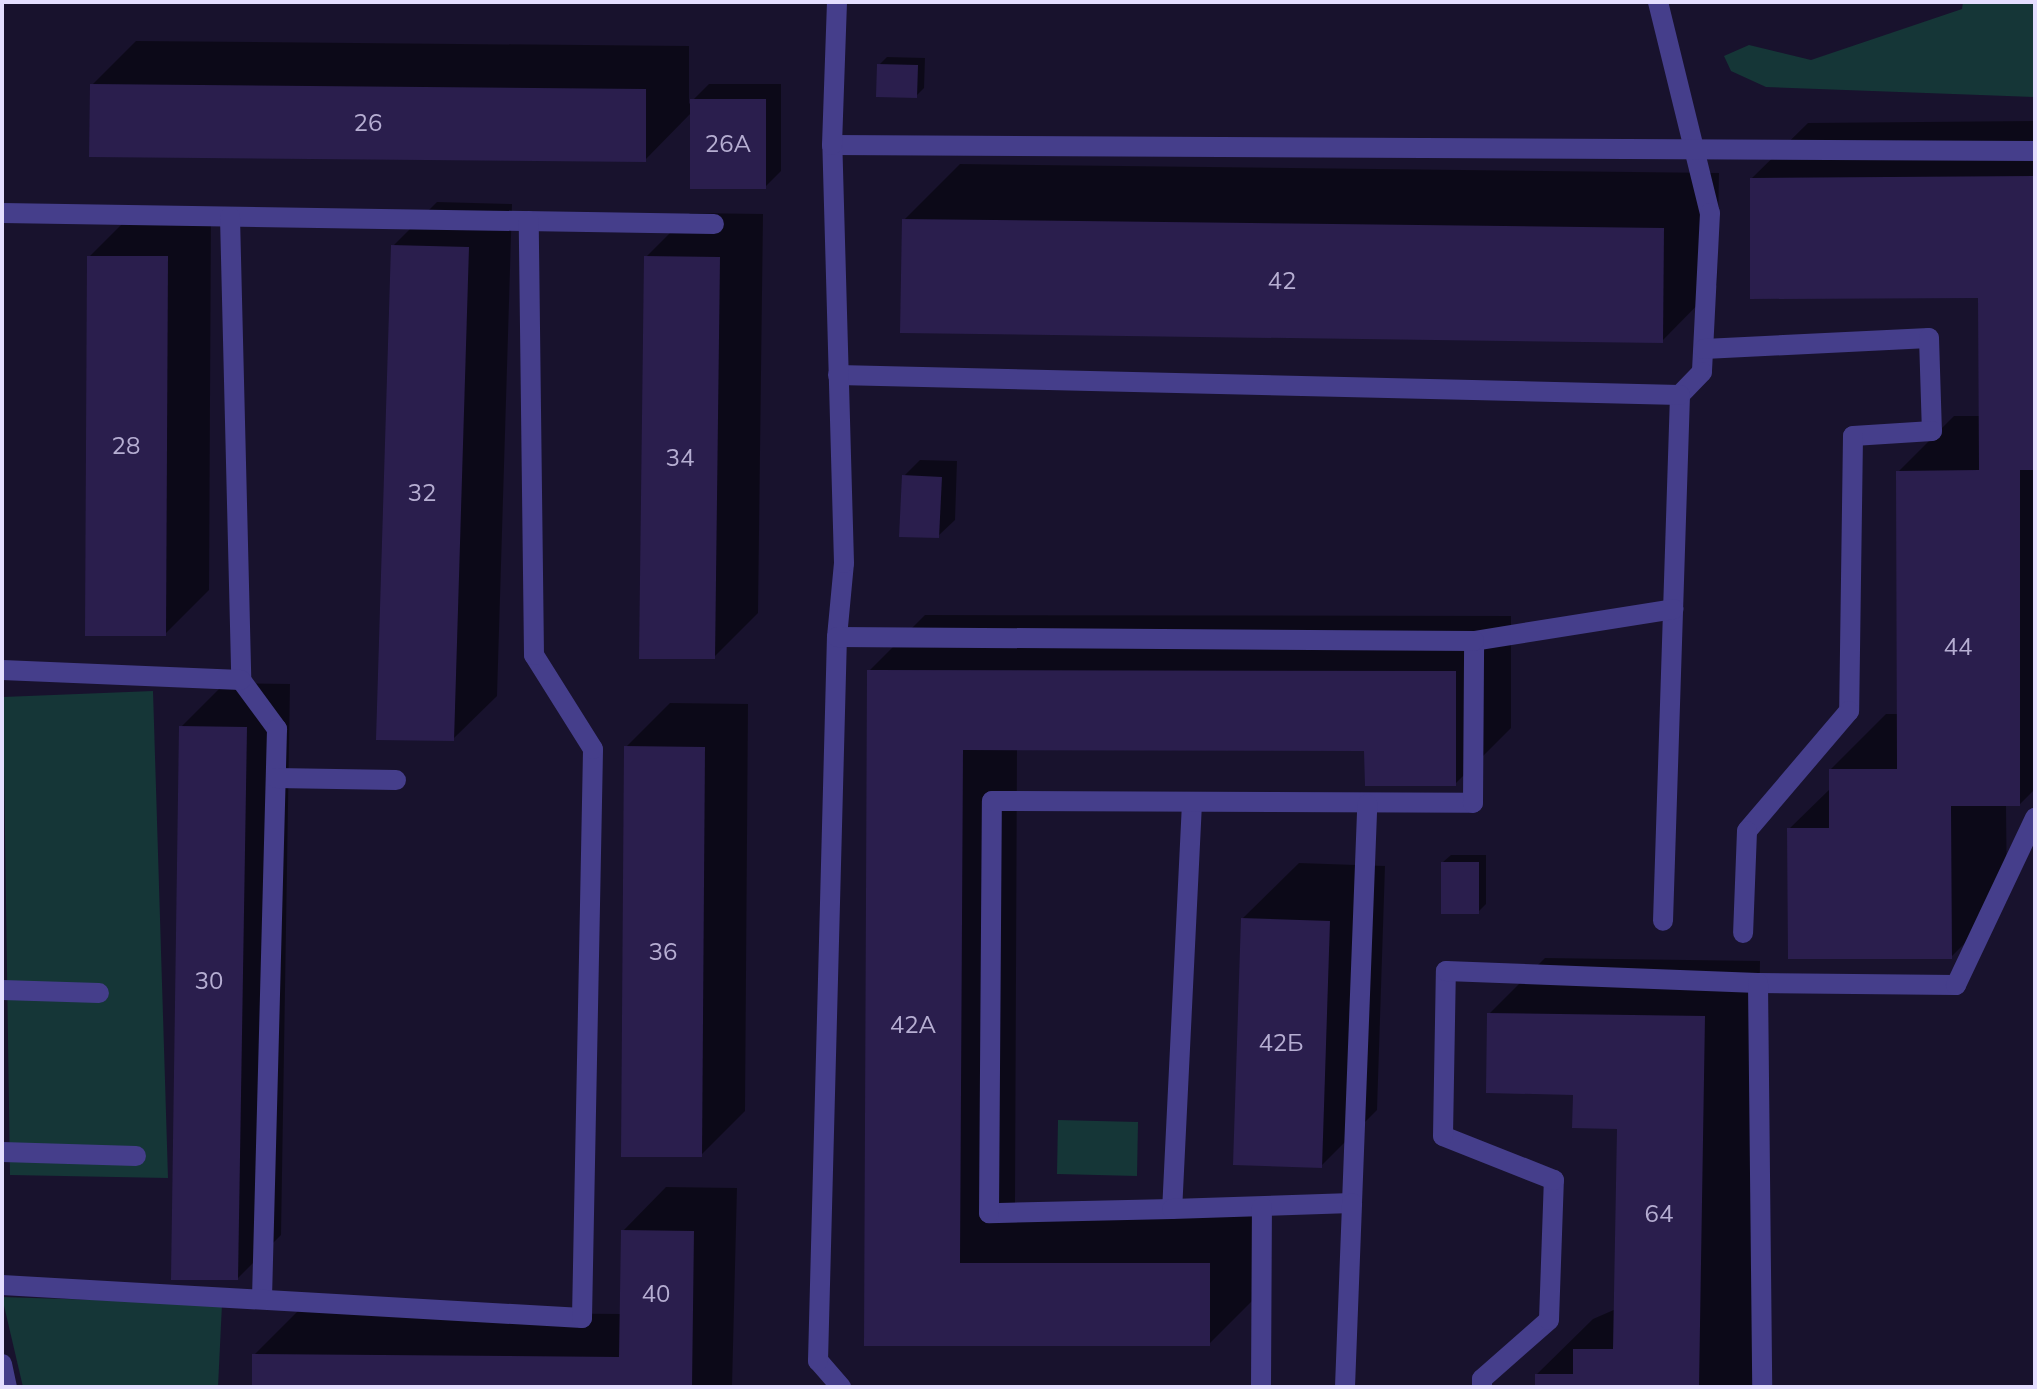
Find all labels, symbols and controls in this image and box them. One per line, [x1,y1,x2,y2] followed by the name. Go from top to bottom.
[354,109,382,137] house number: 26
[705,130,751,158] house number: 26А
[1268,267,1296,295] house number: 42
[112,432,140,460] house number: 28
[666,444,694,472] house number: 34
[408,479,436,507] house number: 32
[1944,633,1972,661] house number: 44
[649,938,677,966] house number: 36
[195,967,223,995] house number: 30
[890,1011,936,1039] house number: 42А
[1258,1029,1304,1057] house number: 42Б
[1645,1200,1673,1228] house number: 64
[642,1280,670,1308] house number: 40

